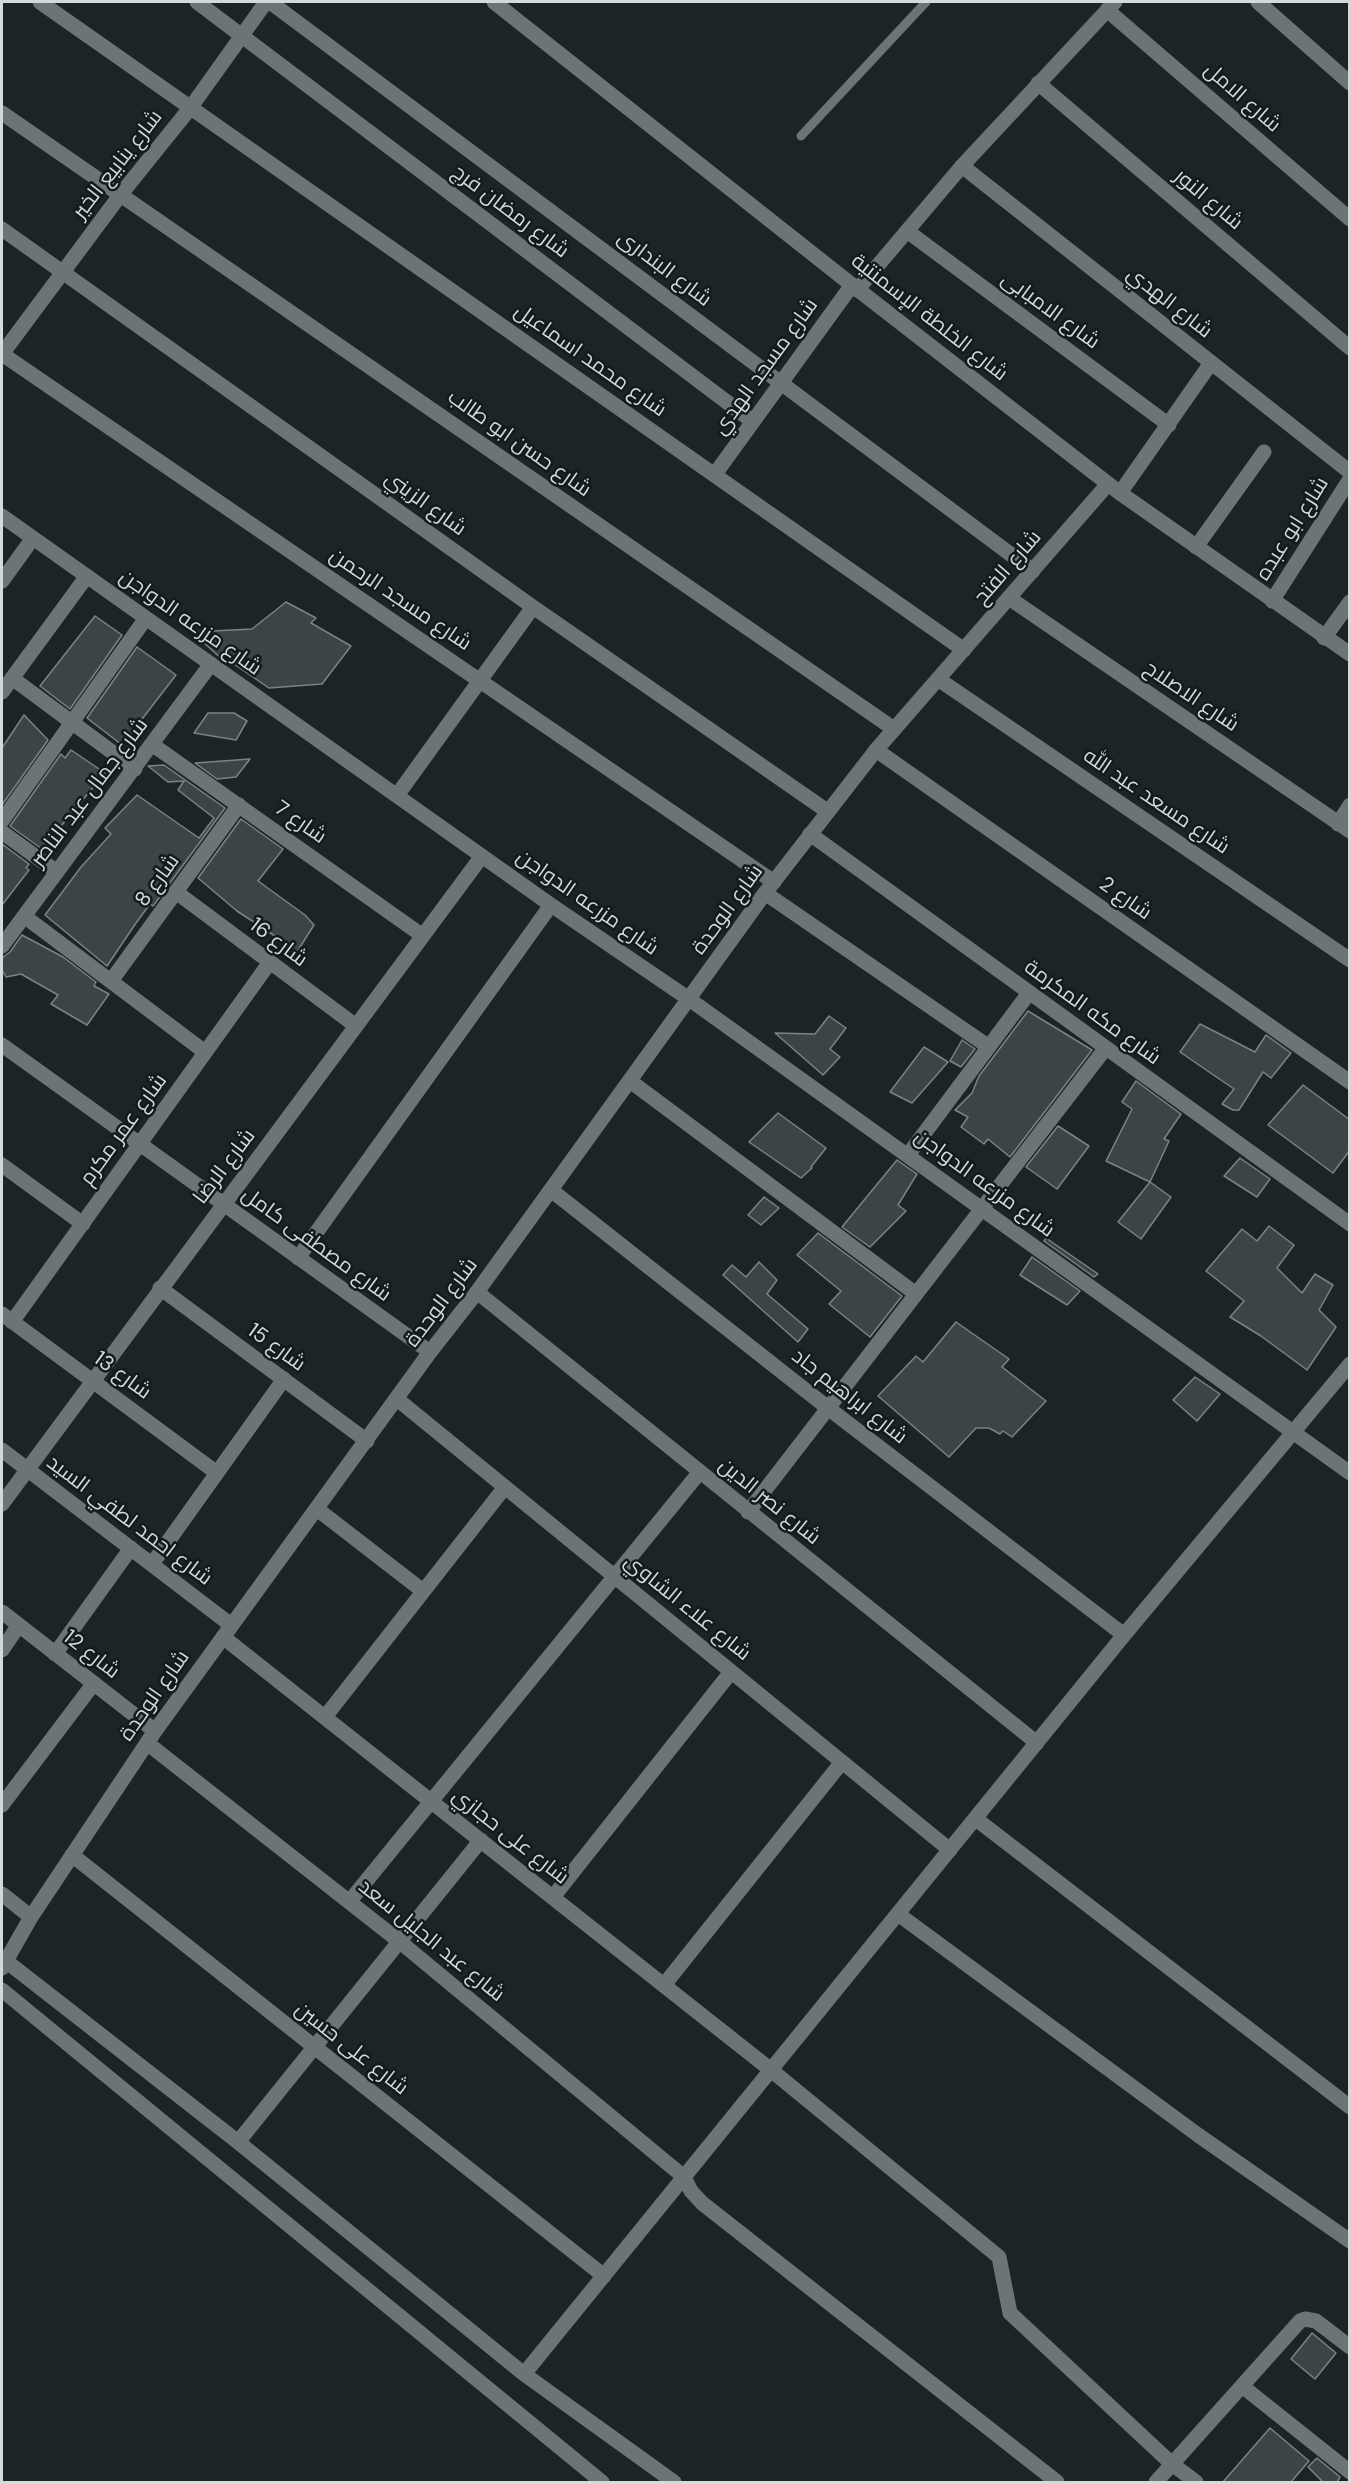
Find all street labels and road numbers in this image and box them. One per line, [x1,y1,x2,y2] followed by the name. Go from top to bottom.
[1198,58,1286,138] street label: شارع الامل
[68,105,168,225] street label: شارع ينابيع الخير
[446,160,574,264] street label: شارع رمضان فرج
[1169,164,1247,236] street label: شارع النور
[612,225,716,313] street label: شارع البندارى
[846,249,1012,387] street label: شارع الخلطة الإسمنتية
[1121,262,1217,344] street label: شارع الهدي
[996,267,1104,355] street label: شارع الامبابى
[708,294,824,440] street label: شارع مسجد الهدي
[509,299,671,423] street label: شارع محمد اسماعيل
[442,385,596,503] street label: شارع حسن ابو طالب
[379,466,471,542] street label: شارع الزيني
[1251,473,1335,585] street label: شارع ابو عبده
[969,526,1047,610] street label: شارع الفتح
[324,543,476,657] street label: شارع مسجد الرحمن
[114,565,266,681] street label: شارع مزرعه الدواجن
[1139,656,1243,738] street label: شارع الاصلاح
[26,714,154,872] street label: شارع جمال عبد الناصر
[1078,744,1234,860] street label: شارع مسعد عبد الله
[269,796,331,850] street label: شارع 7
[511,845,663,961] street label: شارع مزرعه الدواجن
[130,850,186,912] street label: شارع 8
[687,860,769,960] street label: شارع الوحدة
[1094,872,1156,926] street label: شارع 2
[244,913,312,973] street label: شارع 16
[1019,955,1165,1071] street label: شارع مكه المكرمة
[75,1069,173,1191] street label: شارع عمر مكرم
[909,1124,1059,1244] street label: شارع مزرعه الدواجن
[189,1125,261,1209] street label: شارع الرضا
[236,1182,396,1308] street label: شارع مصطفى كامل
[400,1253,484,1353] street label: شارع الوحدة
[242,1319,310,1377] street label: شارع 15
[786,1344,912,1450] street label: شارع ابراهيم جاد
[88,1347,156,1405] street label: شارع 13
[41,1451,217,1591] street label: شارع احمد لطفي السيد
[713,1453,825,1551] street label: شارع نصر الدين
[619,1549,755,1667] street label: شارع علاء الشاوي
[58,1625,124,1685] street label: شارع 12
[115,1646,195,1746] street label: شارع الوحدة
[447,1784,573,1890] street label: شارع على حجازي
[353,1874,509,2008] street label: شارع عبد الجليل سعد
[289,1997,413,2101] street label: شارع على حسين

